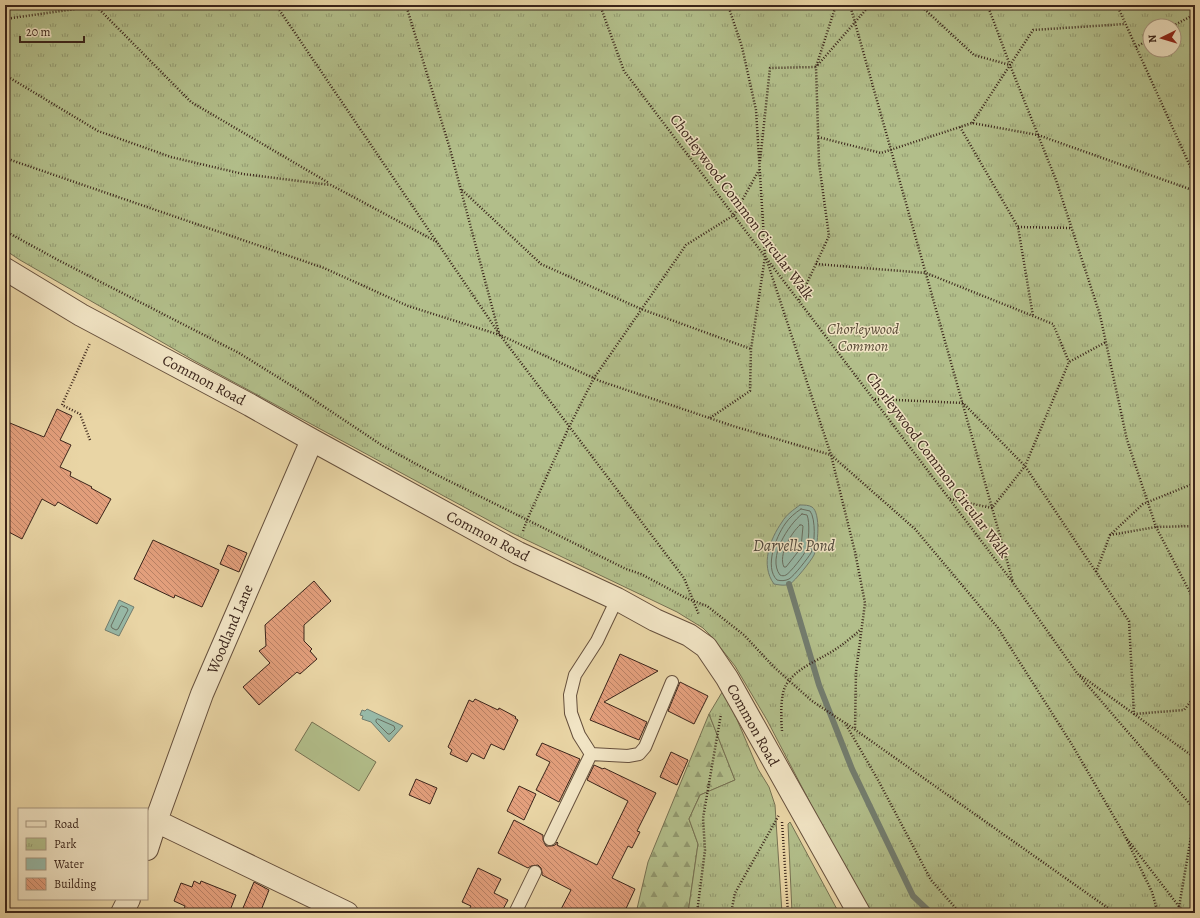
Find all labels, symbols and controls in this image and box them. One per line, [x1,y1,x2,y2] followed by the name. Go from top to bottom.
[20,18,84,44] scale bar
[1142,18,1182,58] north arrow
[26,24,50,40] text: 20 m
[1145,34,1160,43] text: N
[665,110,819,304] street label: Chorleywood Common Circular Walk
[827,319,899,356] park label: Chorleywood Common
[159,350,250,411] street label: Common Road
[861,368,1015,562] street label: Chorleywood Common Circular Walk
[443,506,534,567] street label: Common Road
[753,535,836,557] water label: Darvells Pond
[202,581,258,678] street label: Woodland Lane
[722,680,784,771] street label: Common Road
[18,808,148,900] legend
[54,816,80,832] text: Road
[54,836,77,852] text: Park
[53,856,84,872] text: Water
[54,876,96,892] text: Building

